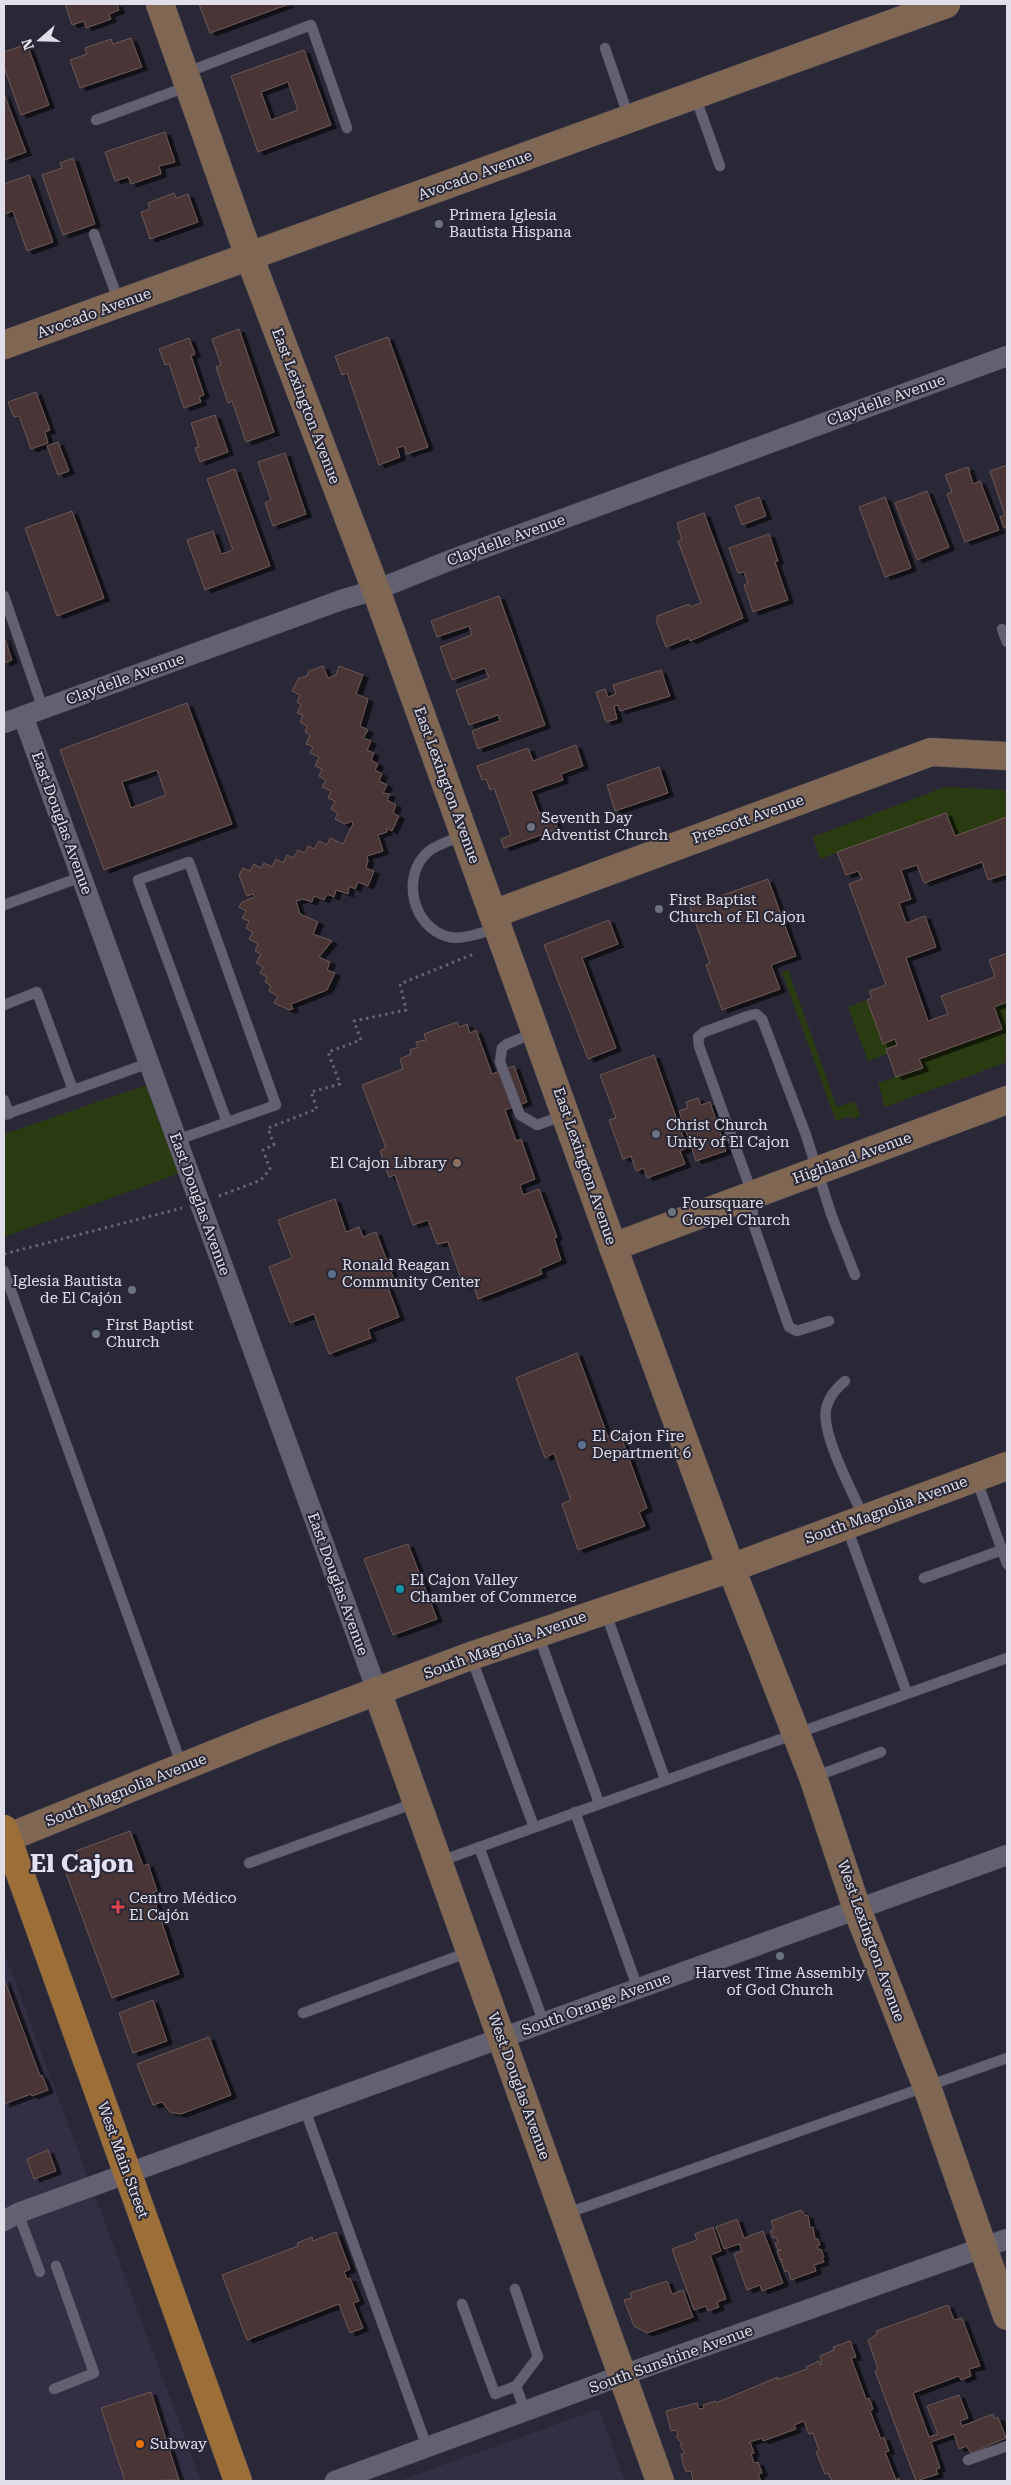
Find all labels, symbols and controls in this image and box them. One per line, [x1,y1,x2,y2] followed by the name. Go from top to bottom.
[15,15,65,65] north arrow
[18,36,37,52] text: N
[415,146,535,204] street label: Avocado Avenue
[449,206,571,241] place label: Primera Iglesia Bautista Hispana
[433,218,445,230] marker: Primera Iglesia Bautista Hispana
[34,284,154,342] street label: Avocado Avenue
[268,326,344,486] street label: East Lexington Avenue
[824,370,948,430] street label: Claydelle Avenue
[444,510,568,570] street label: Claydelle Avenue
[63,649,187,709] street label: Claydelle Avenue
[410,704,484,866] street label: East Lexington Avenue
[28,749,96,897] street label: East Douglas Avenue
[690,790,806,848] street label: Prescott Avenue
[541,809,668,844] place label: Seventh Day Adventist Church
[525,821,537,833] marker: Seventh Day Adventist Church
[669,891,806,926] place label: First Baptist Church of El Cajon
[653,903,665,915] marker: First Baptist Church of El Cajon
[550,1085,620,1247] street label: East Lexington Avenue
[666,1116,790,1151] place label: Christ Church Unity of El Cajon
[650,1128,662,1140] marker: Christ Church Unity of El Cajon
[790,1128,914,1188] street label: Highland Avenue
[166,1130,234,1278] street label: East Douglas Avenue
[330,1154,447,1172] place label: El Cajon Library
[451,1157,463,1169] marker: El Cajon Library
[682,1194,791,1229] place label: Foursquare Gospel Church
[666,1206,678,1218] marker: Foursquare Gospel Church
[342,1256,480,1291] place label: Ronald Reagan Community Center
[326,1268,338,1280] marker: Ronald Reagan Community Center
[13,1272,122,1307] place label: Iglesia Bautista de El Cajón
[126,1284,138,1296] marker: Iglesia Bautista de El Cajón
[106,1316,194,1351] place label: First Baptist Church
[90,1328,102,1340] marker: First Baptist Church
[592,1427,691,1462] place label: El Cajon Fire Department 6
[576,1439,588,1451] marker: El Cajon Fire Department 6
[802,1472,970,1548] street label: South Magnolia Avenue
[304,1510,372,1658] street label: East Douglas Avenue
[410,1571,577,1606] place label: El Cajon Valley Chamber of Commerce
[394,1583,406,1595] marker: El Cajon Valley Chamber of Commerce
[421,1607,589,1683] street label: South Magnolia Avenue
[43,1749,209,1831] street label: South Magnolia Avenue
[30,1849,134,1878] district label: El Cajon
[833,1858,909,2024] street label: West Lexington Avenue
[129,1889,237,1924] place label: Centro Médico El Cajón
[111,1900,125,1914] marker: Centro Médico El Cajón
[774,1950,786,1962] marker: Harvest Time Assembly of God Church
[695,1964,865,1999] place label: Harvest Time Assembly of God Church
[519,1969,673,2039] street label: South Orange Avenue
[484,2010,554,2162] street label: West Douglas Avenue
[94,2099,153,2221] street label: West Main Street
[587,2321,755,2397] street label: South Sunshine Avenue
[150,2435,207,2453] place label: Subway
[134,2438,146,2450] marker: Subway

